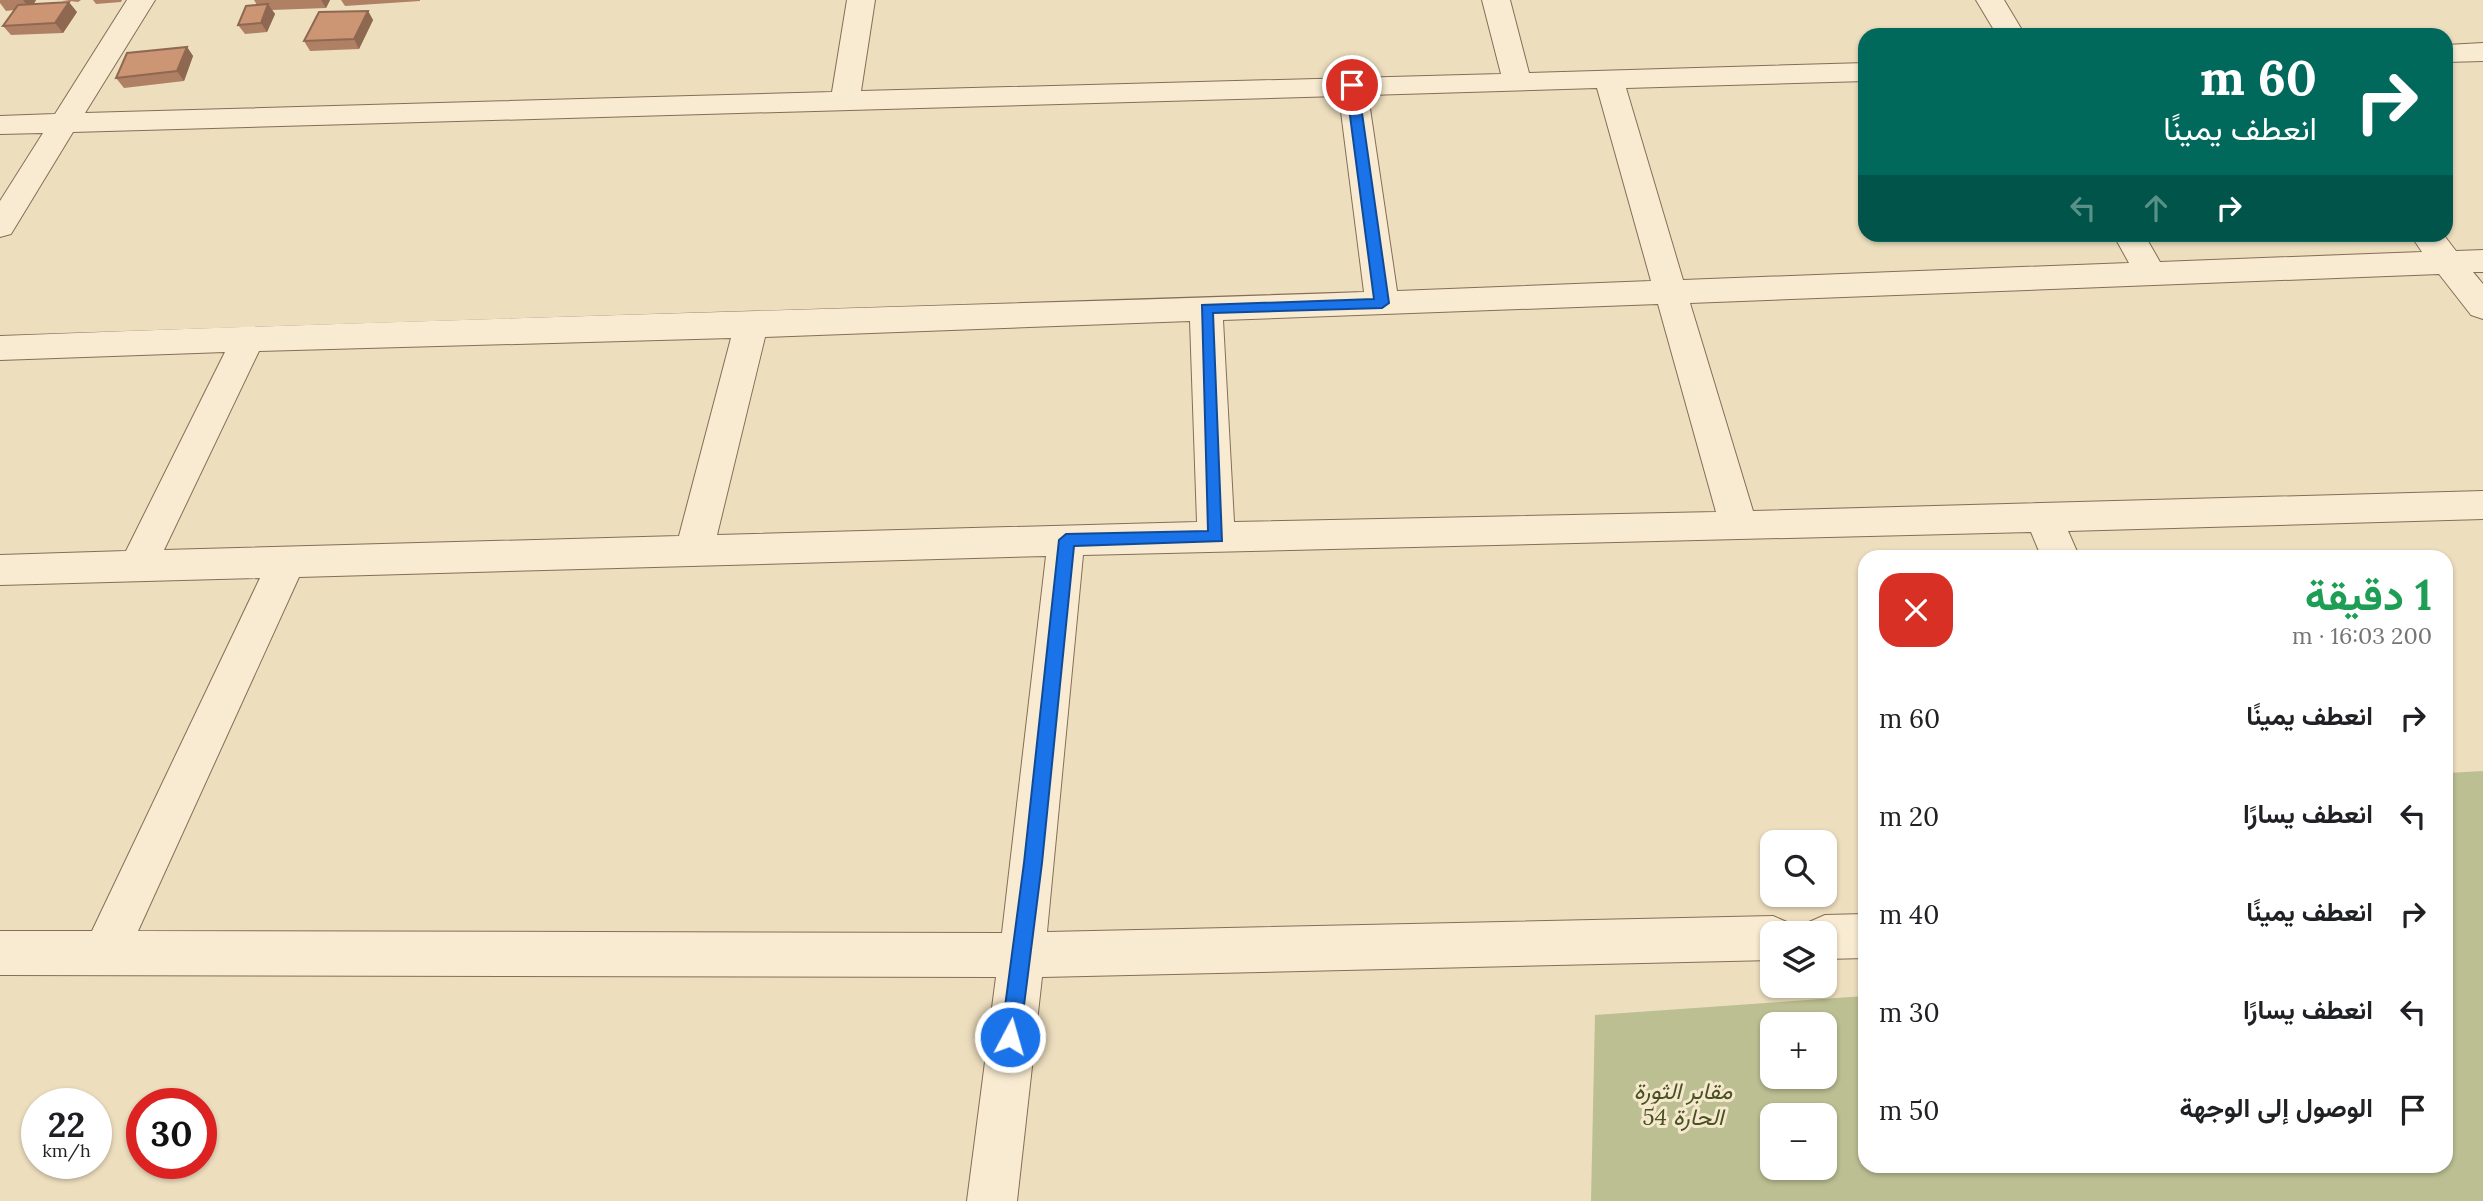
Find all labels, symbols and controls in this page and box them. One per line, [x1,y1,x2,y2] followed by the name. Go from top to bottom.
[2200,46,2317,108] text: 60 m
[1322,55,1382,115] pin
[2341,56,2432,147] icon: right
[1333,66,1371,104] icon: arrive
[2163,108,2317,149] text: انعطف يمينًا
[2064,189,2102,227] icon: left
[2137,189,2175,227] icon: ahead
[2210,189,2248,227] icon: right
[2305,568,2432,622] text: 1 دقيقة
[1879,573,1953,647] button: close
[2292,621,2432,650] text: 200 m · 16:03
[2246,699,2373,732] text: انعطف يمينًا
[2394,699,2432,737] icon: right
[1879,702,1940,735] text: 60 m
[2243,797,2373,830] text: انعطف يسارًا
[2394,797,2432,835] icon: left
[1879,800,1939,833] text: 20 m
[1760,830,1837,1180] map controls
[1760,830,1837,907] button: search
[2246,895,2373,928] text: انعطف يمينًا
[2394,895,2432,933] icon: right
[1879,898,1939,931] text: 40 m
[1760,921,1837,998] button: layers
[2243,993,2373,1026] text: انعطف يسارًا
[2394,993,2432,1031] icon: left
[1879,996,1940,1029] text: 30 m
[973,1000,1047,1074] position arrow
[1760,1012,1837,1089] button: +
[1634,1076,1733,1132] park label: مقابر الثورة الحارة 54
[126,1088,217,1179] speed limit sign: 30
[2180,1091,2373,1124] text: الوصول إلى الوجهة
[2394,1091,2432,1129] icon: arrive
[1879,1094,1939,1127] text: 50 m
[48,1102,85,1147] text: 22
[1760,1103,1837,1180] button: −
[42,1139,91,1162] text: km/h

